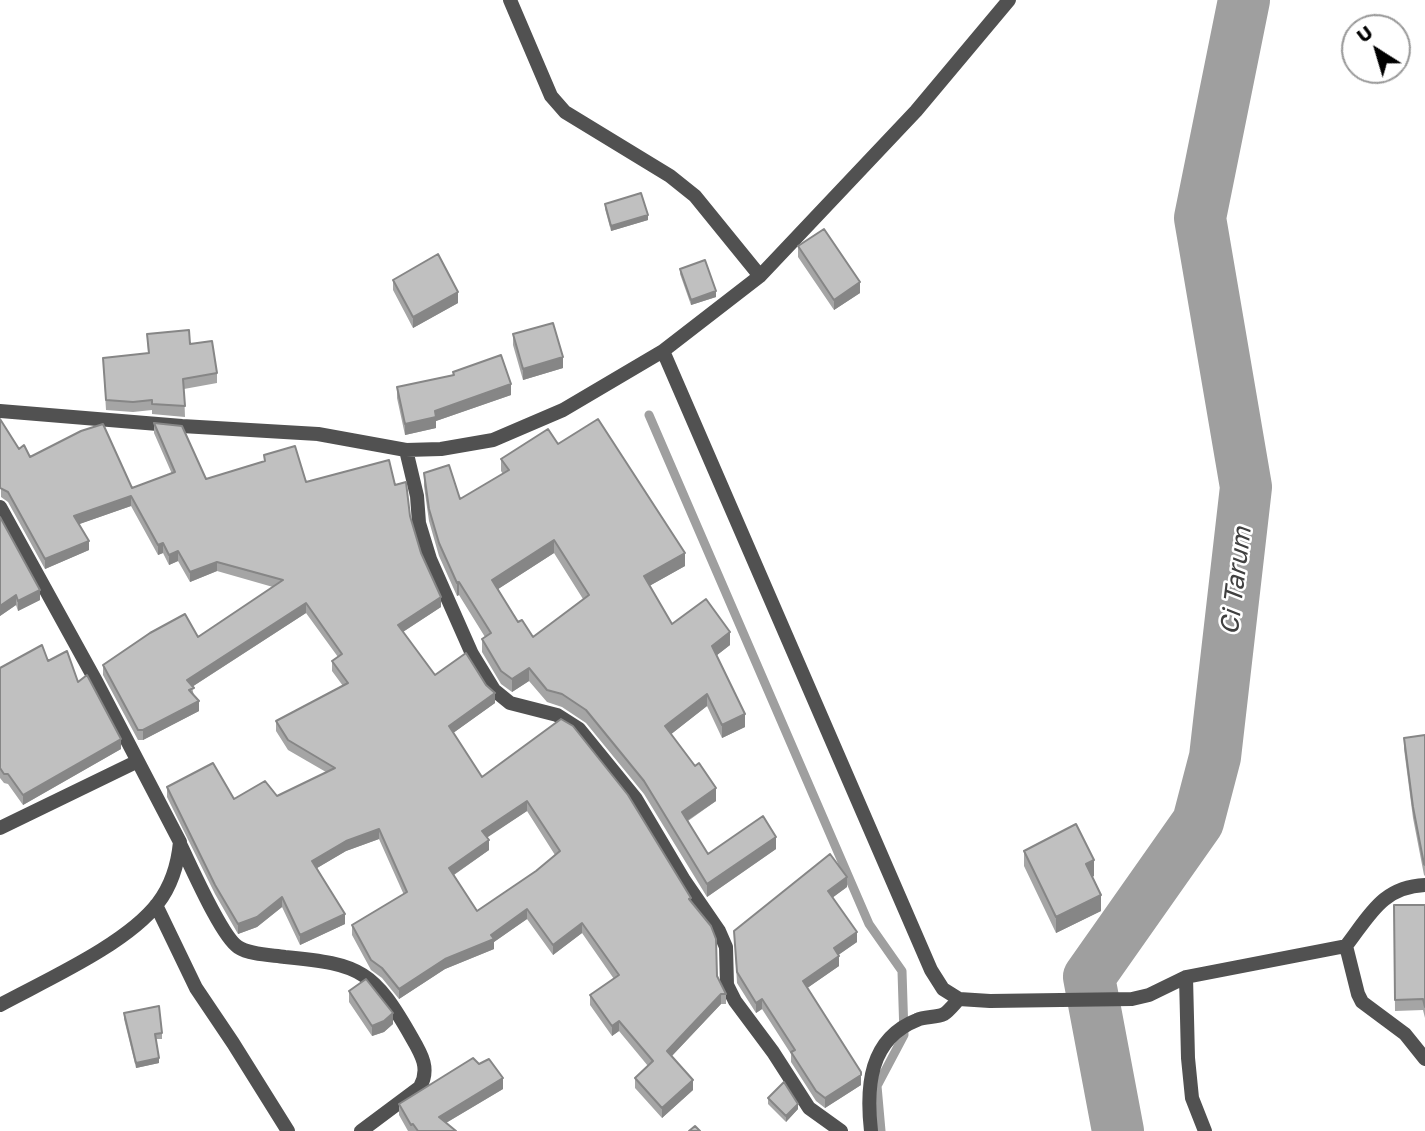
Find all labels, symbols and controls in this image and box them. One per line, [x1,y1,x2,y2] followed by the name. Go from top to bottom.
[1341,14,1411,84] north arrow
[1352,20,1377,47] text: U
[1214,525,1258,637] water label: Ci Tarum

